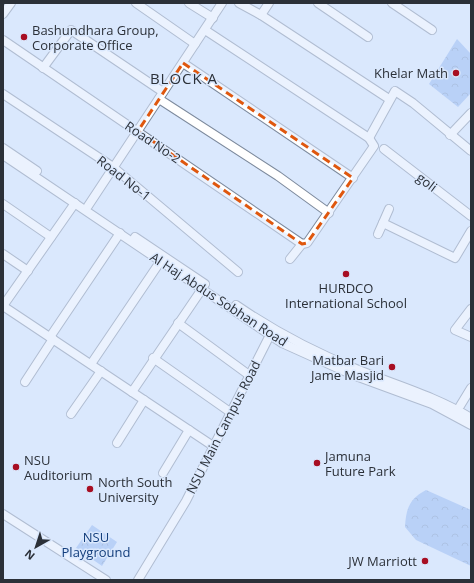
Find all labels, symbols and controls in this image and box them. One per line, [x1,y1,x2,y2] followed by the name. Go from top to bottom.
[32,21,159,54] place label: Bashundhara Group, Corporate Office
[19,32,29,42] marker: Bashundhara Group, Corporate Office
[374,64,448,82] place label: Khelar Math
[150,68,218,88] district label: BLOCK A
[451,68,461,78] marker: Khelar Math
[122,117,184,167] street label: Road No-2
[93,151,155,205] street label: Road No-1
[413,168,441,196] street label: goli
[147,248,291,350] street label: Al Haj Abdus Sobhan Road
[341,269,351,279] marker: HURDCO International School
[285,279,407,312] place label: HURDCO International School
[309,351,384,384] place label: Matbar Bari Jame Masjid
[182,357,264,497] street label: NSU Main Campus Road
[387,362,397,372] marker: Matbar Bari Jame Masjid
[323,447,396,480] place label: Jamuna Future Park
[24,451,93,484] place label: NSU Auditorium
[312,458,322,468] marker: Jamuna Future Park
[11,462,21,472] marker: NSU Auditorium
[98,473,172,506] place label: North South University
[85,484,95,494] marker: North South University
[16,527,56,567] north arrow
[62,528,130,561] park label: NSU Playground
[21,547,38,564] text: N
[346,552,417,570] place label: JW Marriott
[420,556,430,566] marker: JW Marriott

